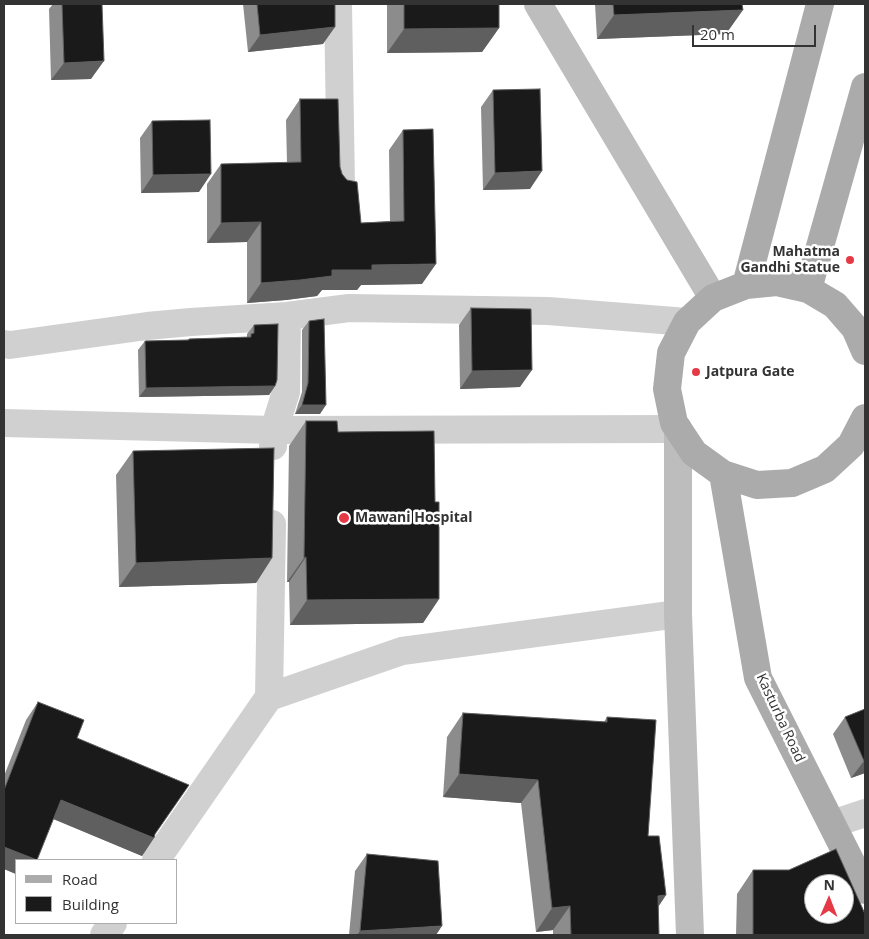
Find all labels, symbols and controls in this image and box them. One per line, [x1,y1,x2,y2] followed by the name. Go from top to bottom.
[694,15,818,47] scale bar
[700,24,735,44] text: 20 m
[740,244,840,276] place label: Mahatma Gandhi Statue
[844,254,856,266] marker: Mahatma Gandhi Statue
[706,364,795,380] place label: Jatpura Gate
[690,366,702,378] marker: Jatpura Gate
[355,510,472,526] place label: Mawani Hospital
[337,511,351,525] marker: Mawani Hospital
[752,671,808,765] street label: Kasturba Road
[15,859,178,924] legend
[62,869,98,889] text: Road
[804,874,854,924] north arrow
[823,875,835,894] text: N
[62,894,119,914] text: Building

